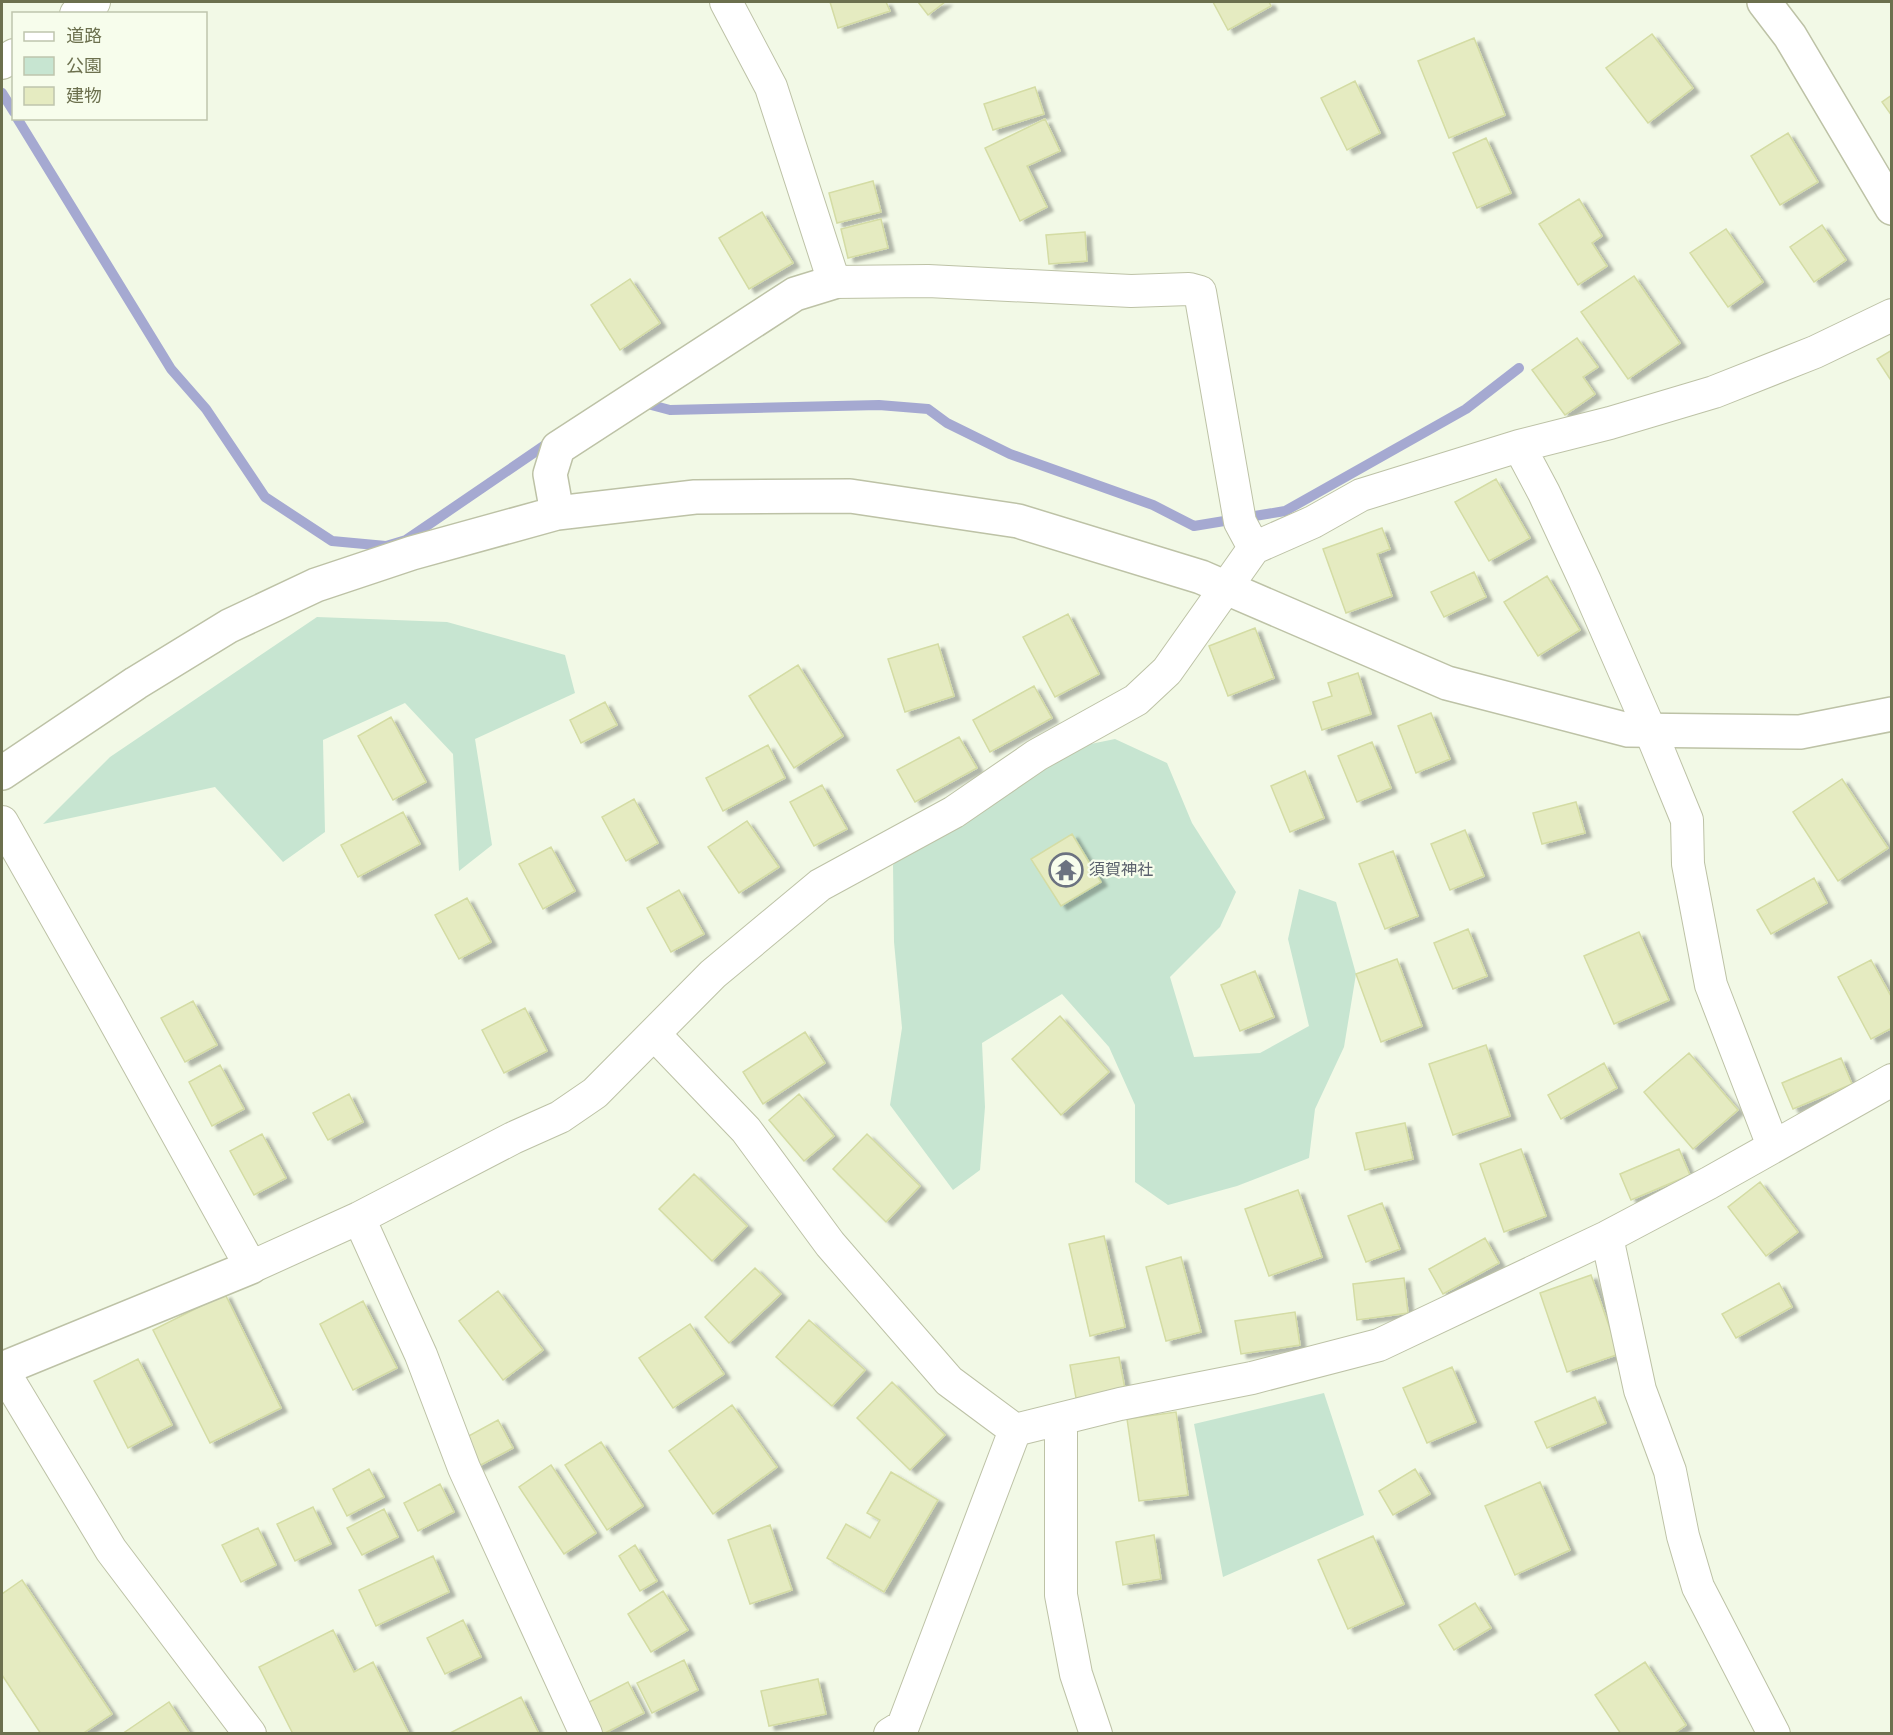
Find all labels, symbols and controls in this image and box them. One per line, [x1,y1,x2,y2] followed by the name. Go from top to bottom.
[12,12,207,120] legend
[66,25,102,47] text: 道路
[66,55,102,77] text: 公園
[66,85,102,107] text: 建物
[1048,852,1084,888] temple icon: 須賀神社
[1089,860,1153,880] place label: 須賀神社

